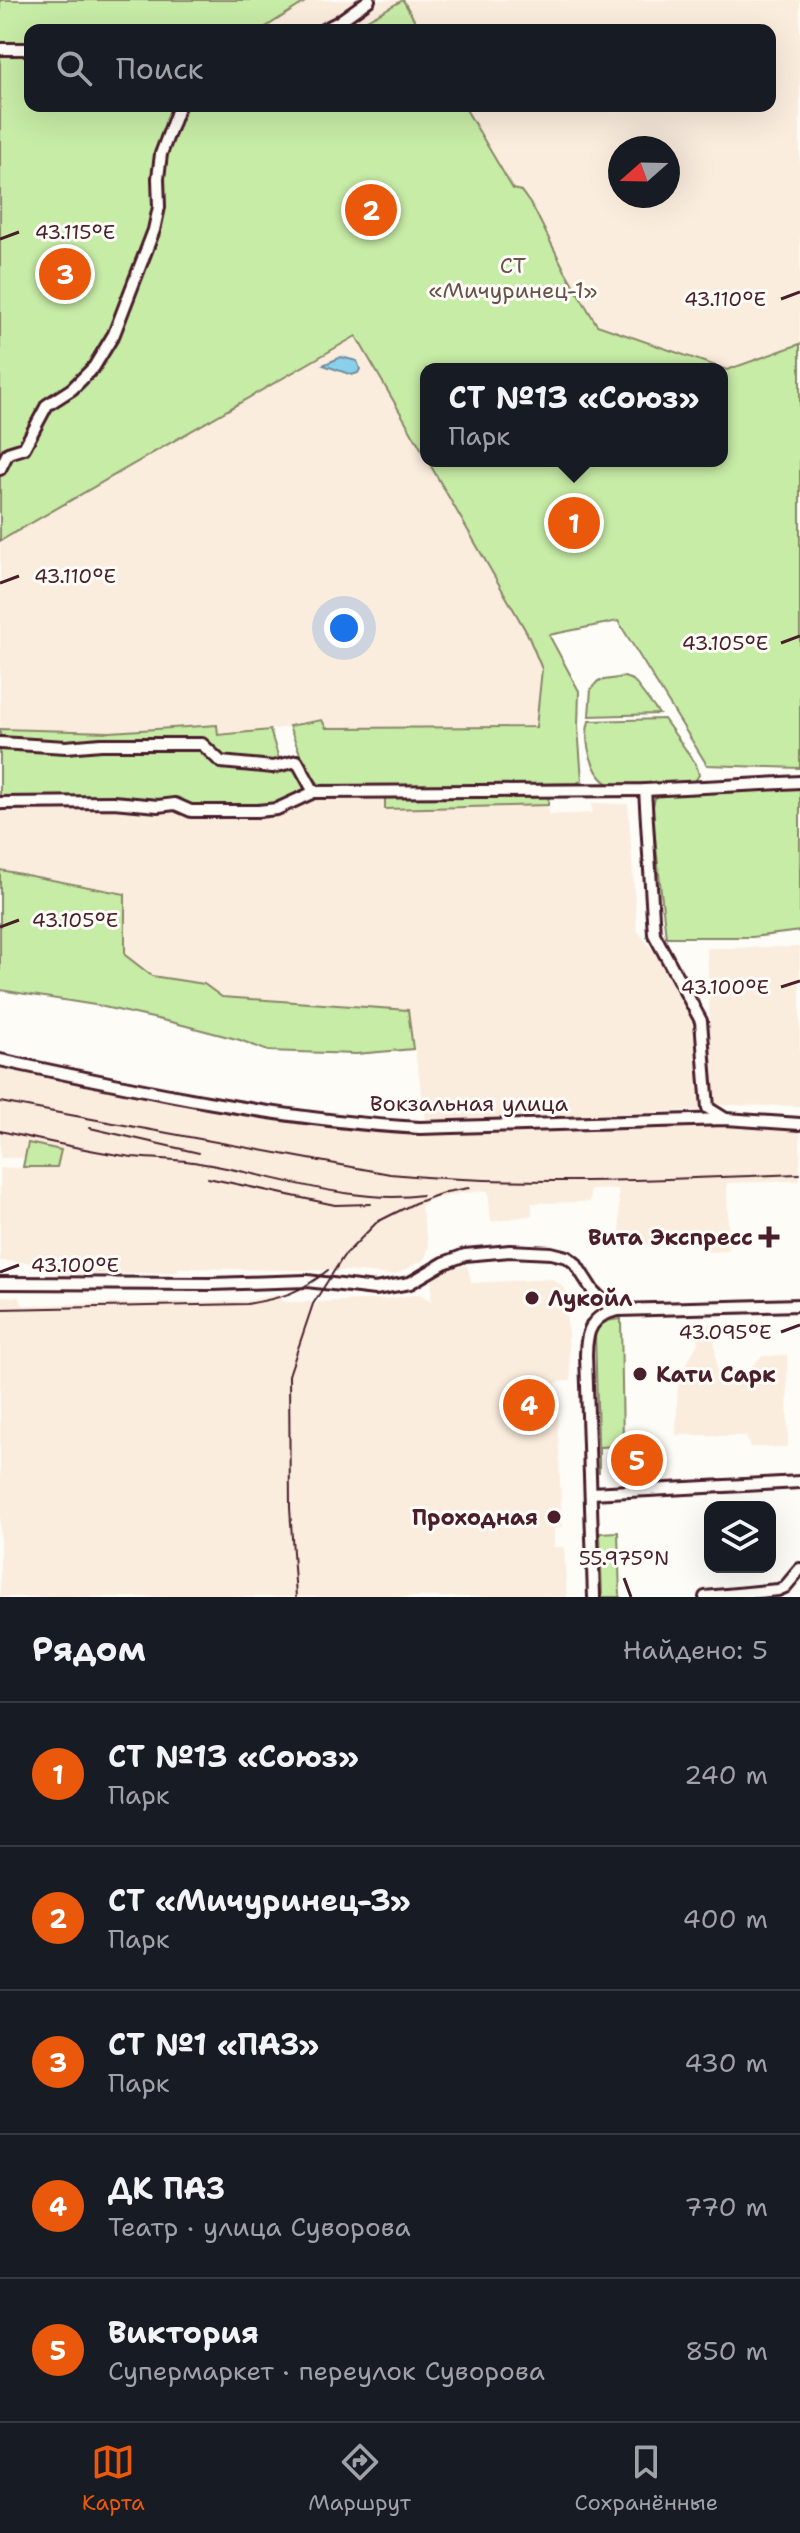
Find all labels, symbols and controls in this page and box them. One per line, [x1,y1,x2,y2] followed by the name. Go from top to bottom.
[24,24,776,112] search box
[52,46,96,90] icon: search
[116,48,204,89] text: Поиск
[608,136,680,208] north arrow
[345,180,397,240] pin: 2
[35,219,115,245] text: 43.115°E
[39,244,91,304] pin: 3
[429,251,597,305] park label: СТ «Мичуринец-1»
[684,286,766,312] text: 43.110°E
[420,363,728,467] popup
[449,377,699,418] text: СТ №13 «Союз»
[449,418,510,453] text: Парк
[548,493,600,553] pin: 1
[34,563,116,589] text: 43.110°E
[324,608,364,648] your location
[682,630,768,656] text: 43.105°E
[32,907,118,933] text: 43.105°E
[681,974,769,1000] text: 43.100°E
[370,1089,569,1118] street label: Вокзальная улица
[588,1223,753,1252] place label: Вита Экспресс
[760,1228,778,1246] marker: Вита Экспресс
[31,1252,119,1278] text: 43.100°E
[548,1284,633,1313] place label: Лукойл
[523,1289,541,1307] marker: Лукойл
[679,1319,771,1345] text: 43.095°E
[656,1360,776,1389] place label: Кати Сарк
[631,1365,649,1383] marker: Кати Сарк
[503,1375,555,1435] pin: 4
[611,1430,663,1490] pin: 5
[704,1501,776,1573] map controls
[704,1501,776,1573] button: layers
[412,1503,538,1532] place label: Проходная
[545,1508,563,1526] marker: Проходная
[579,1545,669,1571] text: 55.975°N
[32,1626,146,1672] text: Рядом
[623,1632,768,1667] text: Найдено: 5
[108,1736,359,1777] text: СТ №13 «Союз»
[52,1757,64,1792] text: 1
[684,1757,768,1792] text: 240 m
[108,1777,170,1812] text: Парк
[108,1880,411,1921] text: СТ «Мичуринец-3»
[49,1901,67,1936] text: 2
[683,1901,768,1936] text: 400 m
[108,1921,170,1956] text: Парк
[108,2024,319,2065] text: СТ №1 «ПАЗ»
[49,2045,67,2080] text: 3
[684,2045,768,2080] text: 430 m
[108,2065,170,2100] text: Парк
[108,2168,225,2209] text: ДК ПАЗ
[49,2189,67,2224] text: 4
[684,2189,768,2224] text: 770 m
[108,2209,411,2244] text: Театр · улица Суворова
[108,2312,259,2353] text: Виктория
[50,2333,66,2368] text: 5
[685,2333,768,2368] text: 850 m
[108,2353,545,2388] text: Супермаркет · переулок Суворова
[82,2440,145,2517] tab: Карта
[308,2440,411,2517] tab: Маршрут
[575,2440,718,2517] tab: Сохранённые

